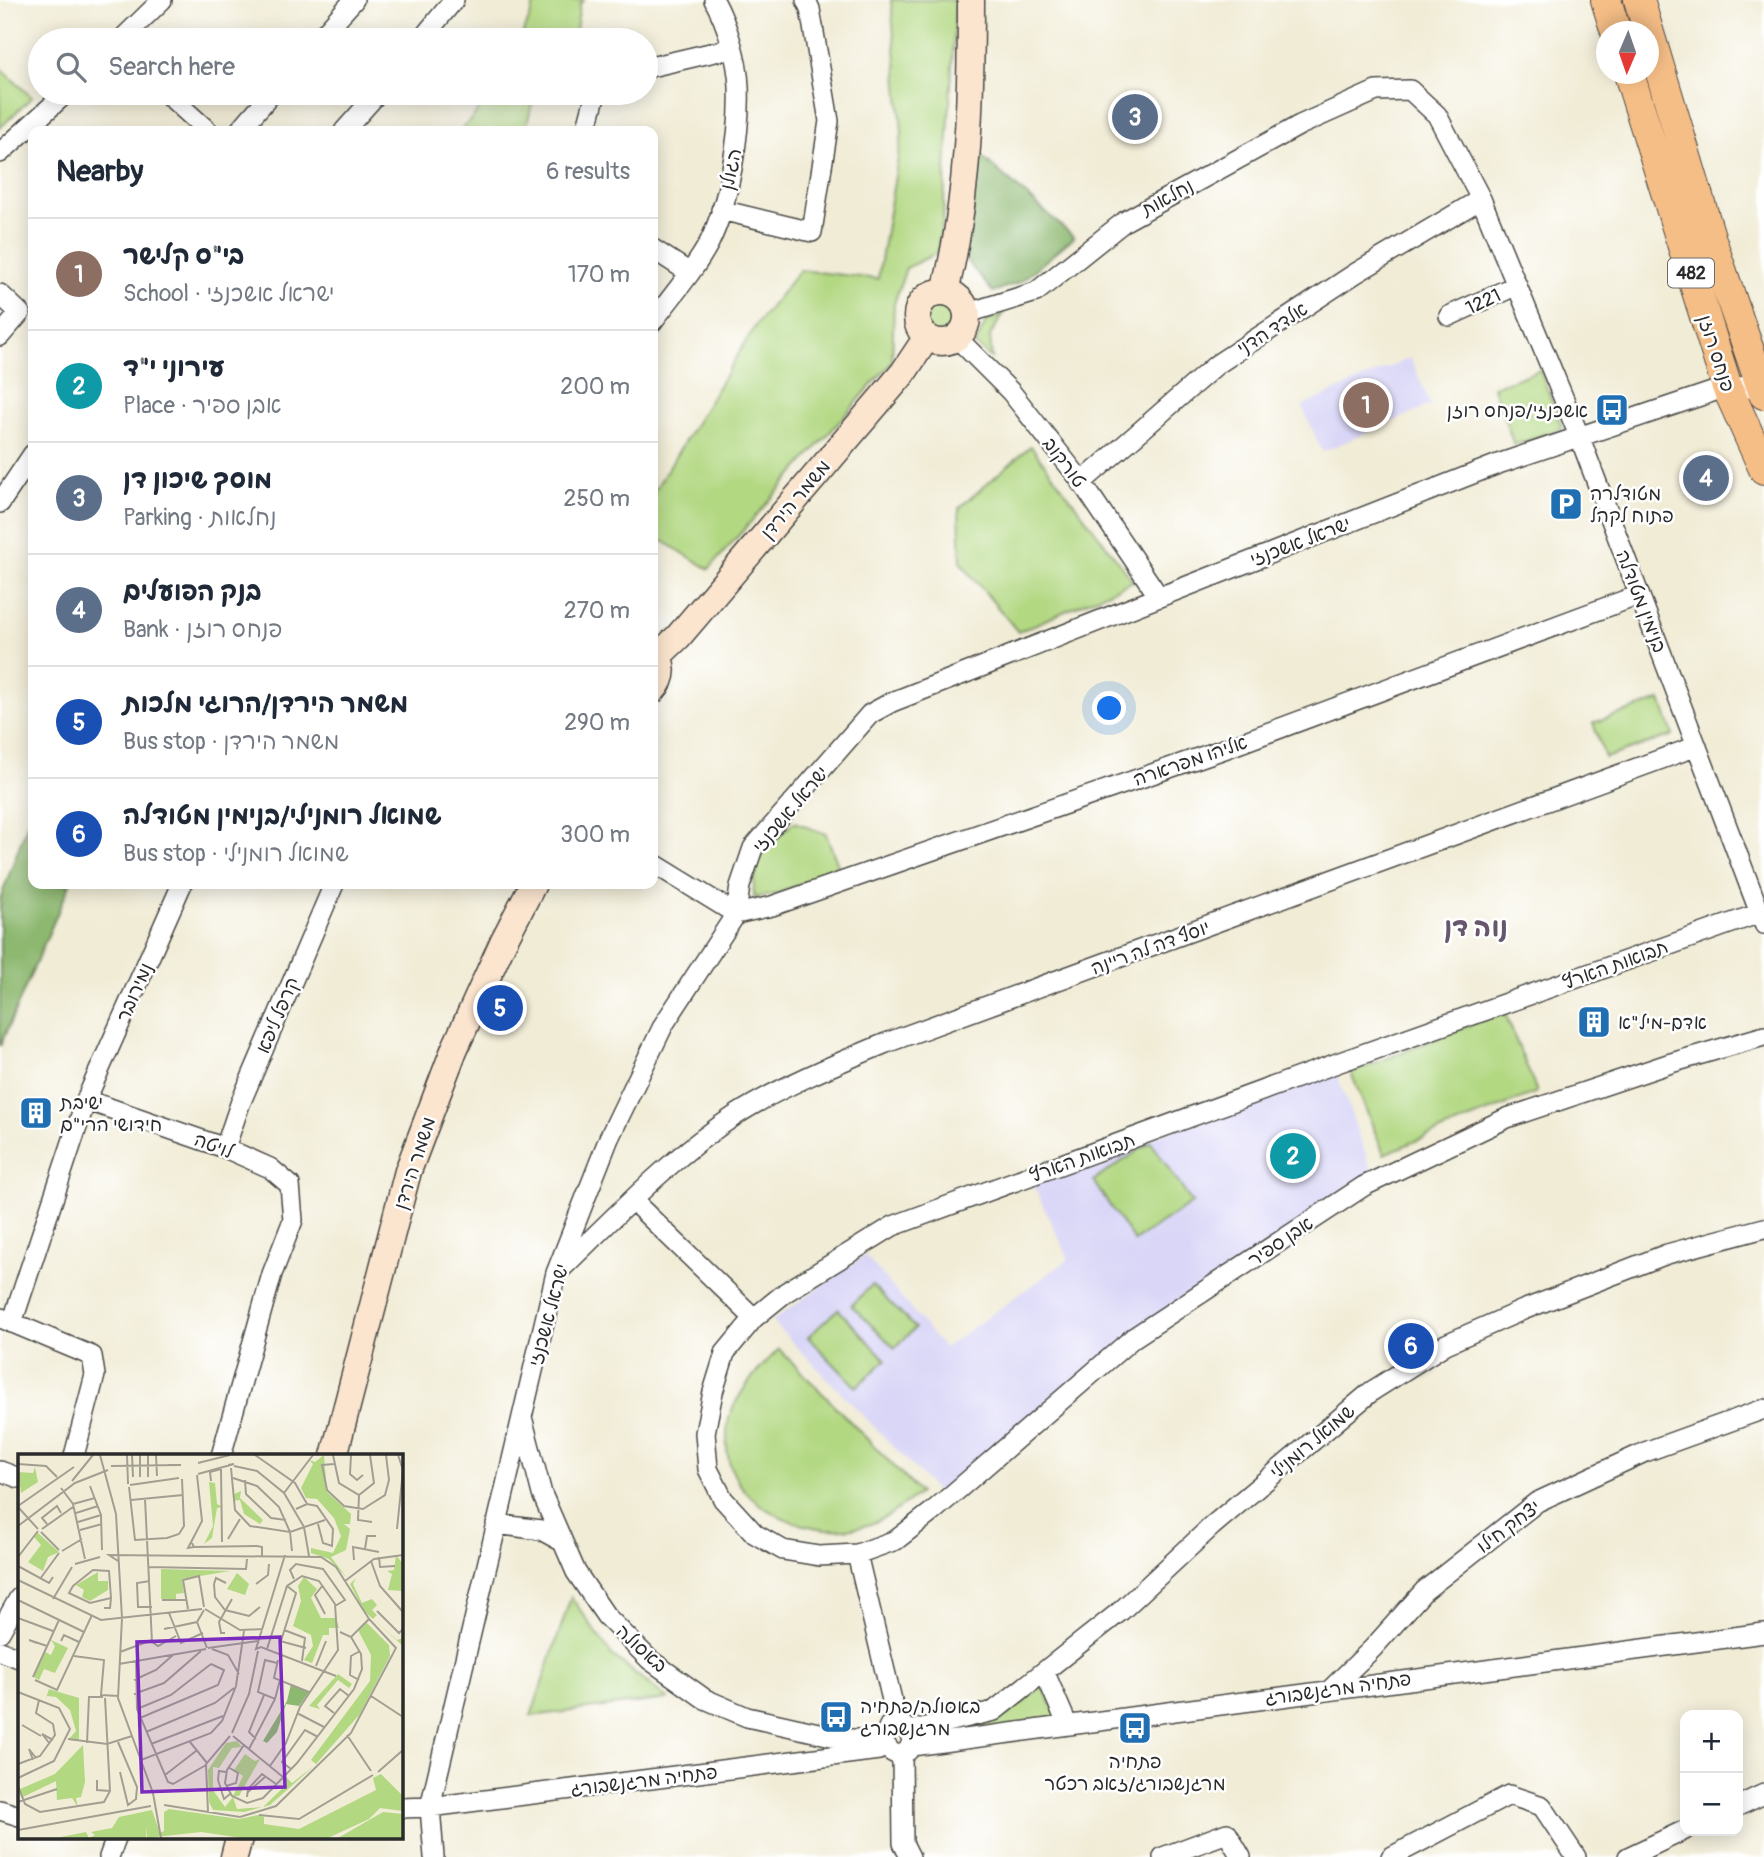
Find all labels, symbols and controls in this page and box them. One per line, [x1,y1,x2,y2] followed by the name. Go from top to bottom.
[1596,21,1659,84] north arrow
[28,28,658,105] search box
[52,48,90,86] icon: search
[108,51,235,83] text: Search here
[1112,91,1158,143] pin: 3
[715,146,747,192] street label: הגולן
[56,153,143,190] text: Nearby
[546,157,630,186] text: 6 results
[1136,174,1198,222] street label: נחלאות
[123,240,244,272] text: בי"ס קלישר
[1668,258,1714,288] road number: 482
[75,260,84,289] text: 1
[568,260,630,289] text: 170 m
[123,279,334,308] text: School · ישראל אשכנזי
[1462,283,1505,320] street label: 1221
[1233,297,1313,361] street label: אלדד הדני
[1692,312,1740,395] street label: פנחס רוזן
[123,352,225,384] text: עירוני י"ד
[73,372,85,401] text: 2
[560,372,630,401] text: 200 m
[1343,379,1389,431] pin: 1
[123,391,281,420] text: Place · אבן ספיר
[1593,391,1631,429] bus stop icon: אשכנזי/פנחס רוזן
[1446,399,1588,423] place label: אשכנזי/פנחס רוזן
[1037,433,1091,493] street label: טורקוב
[1683,452,1729,504] pin: 4
[756,455,836,544] street label: משמר הירדן
[123,464,272,496] text: מוסך שיכון דן
[1590,482,1674,528] place label: מטודלרה פתוח לקהל
[73,484,85,513] text: 3
[564,484,630,513] text: 250 m
[1547,485,1585,523] parking icon: מטודלרה פתוח לקהל
[123,503,277,532] text: Parking · נחלאות
[1247,512,1354,572] street label: ישראל אשכנזי
[1610,546,1672,656] street label: בנימין מטודלה
[123,576,262,608] text: בנק הפועלים
[72,596,86,625] text: 4
[564,596,630,625] text: 270 m
[123,615,282,644] text: Bank · פנחס רוזן
[123,688,408,720] text: משמר הירדן/הרוגי מלכות
[1092,691,1126,725] your location
[73,708,85,737] text: 5
[564,708,630,737] text: 290 m
[123,727,339,756] text: Bus stop · משמר הירדן
[1130,730,1251,792] street label: אליהו מפרארה
[748,761,834,858] street label: ישראל אשכנזי
[123,800,442,832] text: שמואל רומנילי/בנימין מטודלה
[72,820,86,849] text: 6
[560,820,630,849] text: 300 m
[123,839,349,868] text: Bus stop · שמואל רומנילי
[1444,912,1508,944] district label: נוה דן
[1088,915,1213,981] street label: יוסף דה לה ריינה
[1559,935,1671,995] street label: תבואות הארץ
[111,959,158,1026] street label: נמירובר
[251,974,305,1057] street label: קרפל ליפא
[477,982,523,1034] pin: 5
[1575,1003,1613,1041] building icon: אדם-מיל"א
[1618,1011,1707,1035] place label: אדם-מיל"א
[59,1091,162,1137] place label: ישיבת חידושי הרי"ם
[17,1094,55,1132] building icon: ישיבת חידושי הרי"ם
[389,1114,441,1213] street label: משמר הירדן
[191,1128,238,1165] street label: לויטה
[1026,1128,1138,1188] street label: תבואות הארץ
[1270,1130,1316,1182] pin: 2
[1243,1211,1318,1272] street label: אבן ספיר
[524,1261,574,1369] street label: ישראל אשכנזי
[1388,1320,1434,1372] pin: 6
[1265,1399,1360,1484] street label: שמואל רומנילי
[18,1454,402,1840] inset map
[1472,1495,1545,1559] street label: יצחק חילו
[611,1619,672,1678] street label: באסולה
[1263,1667,1413,1711] street label: פתחיה מרגנשבורג
[860,1695,981,1741] place label: באסולה/פתחיה מרגנשבורג
[817,1698,855,1736] bus stop icon: באסולה/פתחיה מרגנשבורג
[1116,1709,1154,1747] bus stop icon: פתחיה מרגנשבורג/זאב רכטר
[1680,1710,1743,1836] map controls
[1680,1710,1743,1773] button: +
[1044,1750,1226,1796] place label: פתחיה מרגנשבורג/זאב רכטר
[569,1760,719,1802] street label: פתחיה מרגנשבורג
[1680,1773,1743,1836] button: −

